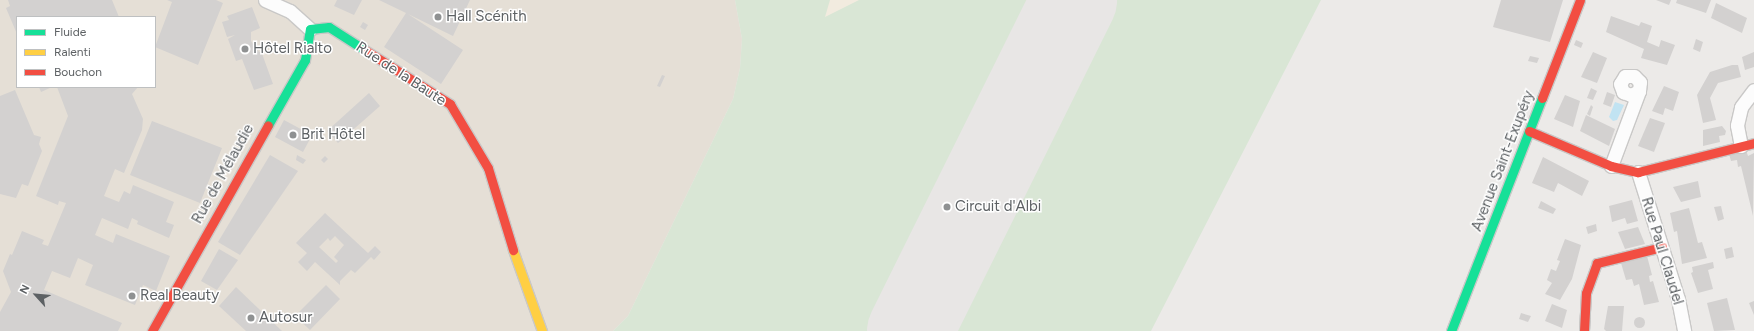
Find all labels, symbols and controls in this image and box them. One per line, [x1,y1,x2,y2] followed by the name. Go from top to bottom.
[446,8,527,26] place label: Hall Scénith
[433,12,443,22] marker: Hall Scénith
[16,16,156,88] legend
[54,25,86,39] text: Fluide
[352,38,450,110] street label: Rue de la Baute
[253,40,332,58] place label: Hôtel Rialto
[240,44,250,54] marker: Hôtel Rialto
[54,45,91,59] text: Ralenti
[54,65,102,79] text: Bouchon
[1468,88,1538,234] street label: Avenue Saint-Exupéry
[188,121,258,227] street label: Rue de Mélaudie
[301,126,365,144] place label: Brit Hôtel
[288,130,298,140] marker: Brit Hôtel
[1637,195,1687,307] street label: Rue Paul Claudel
[955,198,1041,216] place label: Circuit d'Albi
[942,202,952,212] marker: Circuit d'Albi
[16,275,56,315] north arrow
[17,283,33,296] text: N
[140,287,219,305] place label: Real Beauty
[127,291,137,301] marker: Real Beauty
[259,309,312,327] place label: Autosur
[246,313,256,323] marker: Autosur

